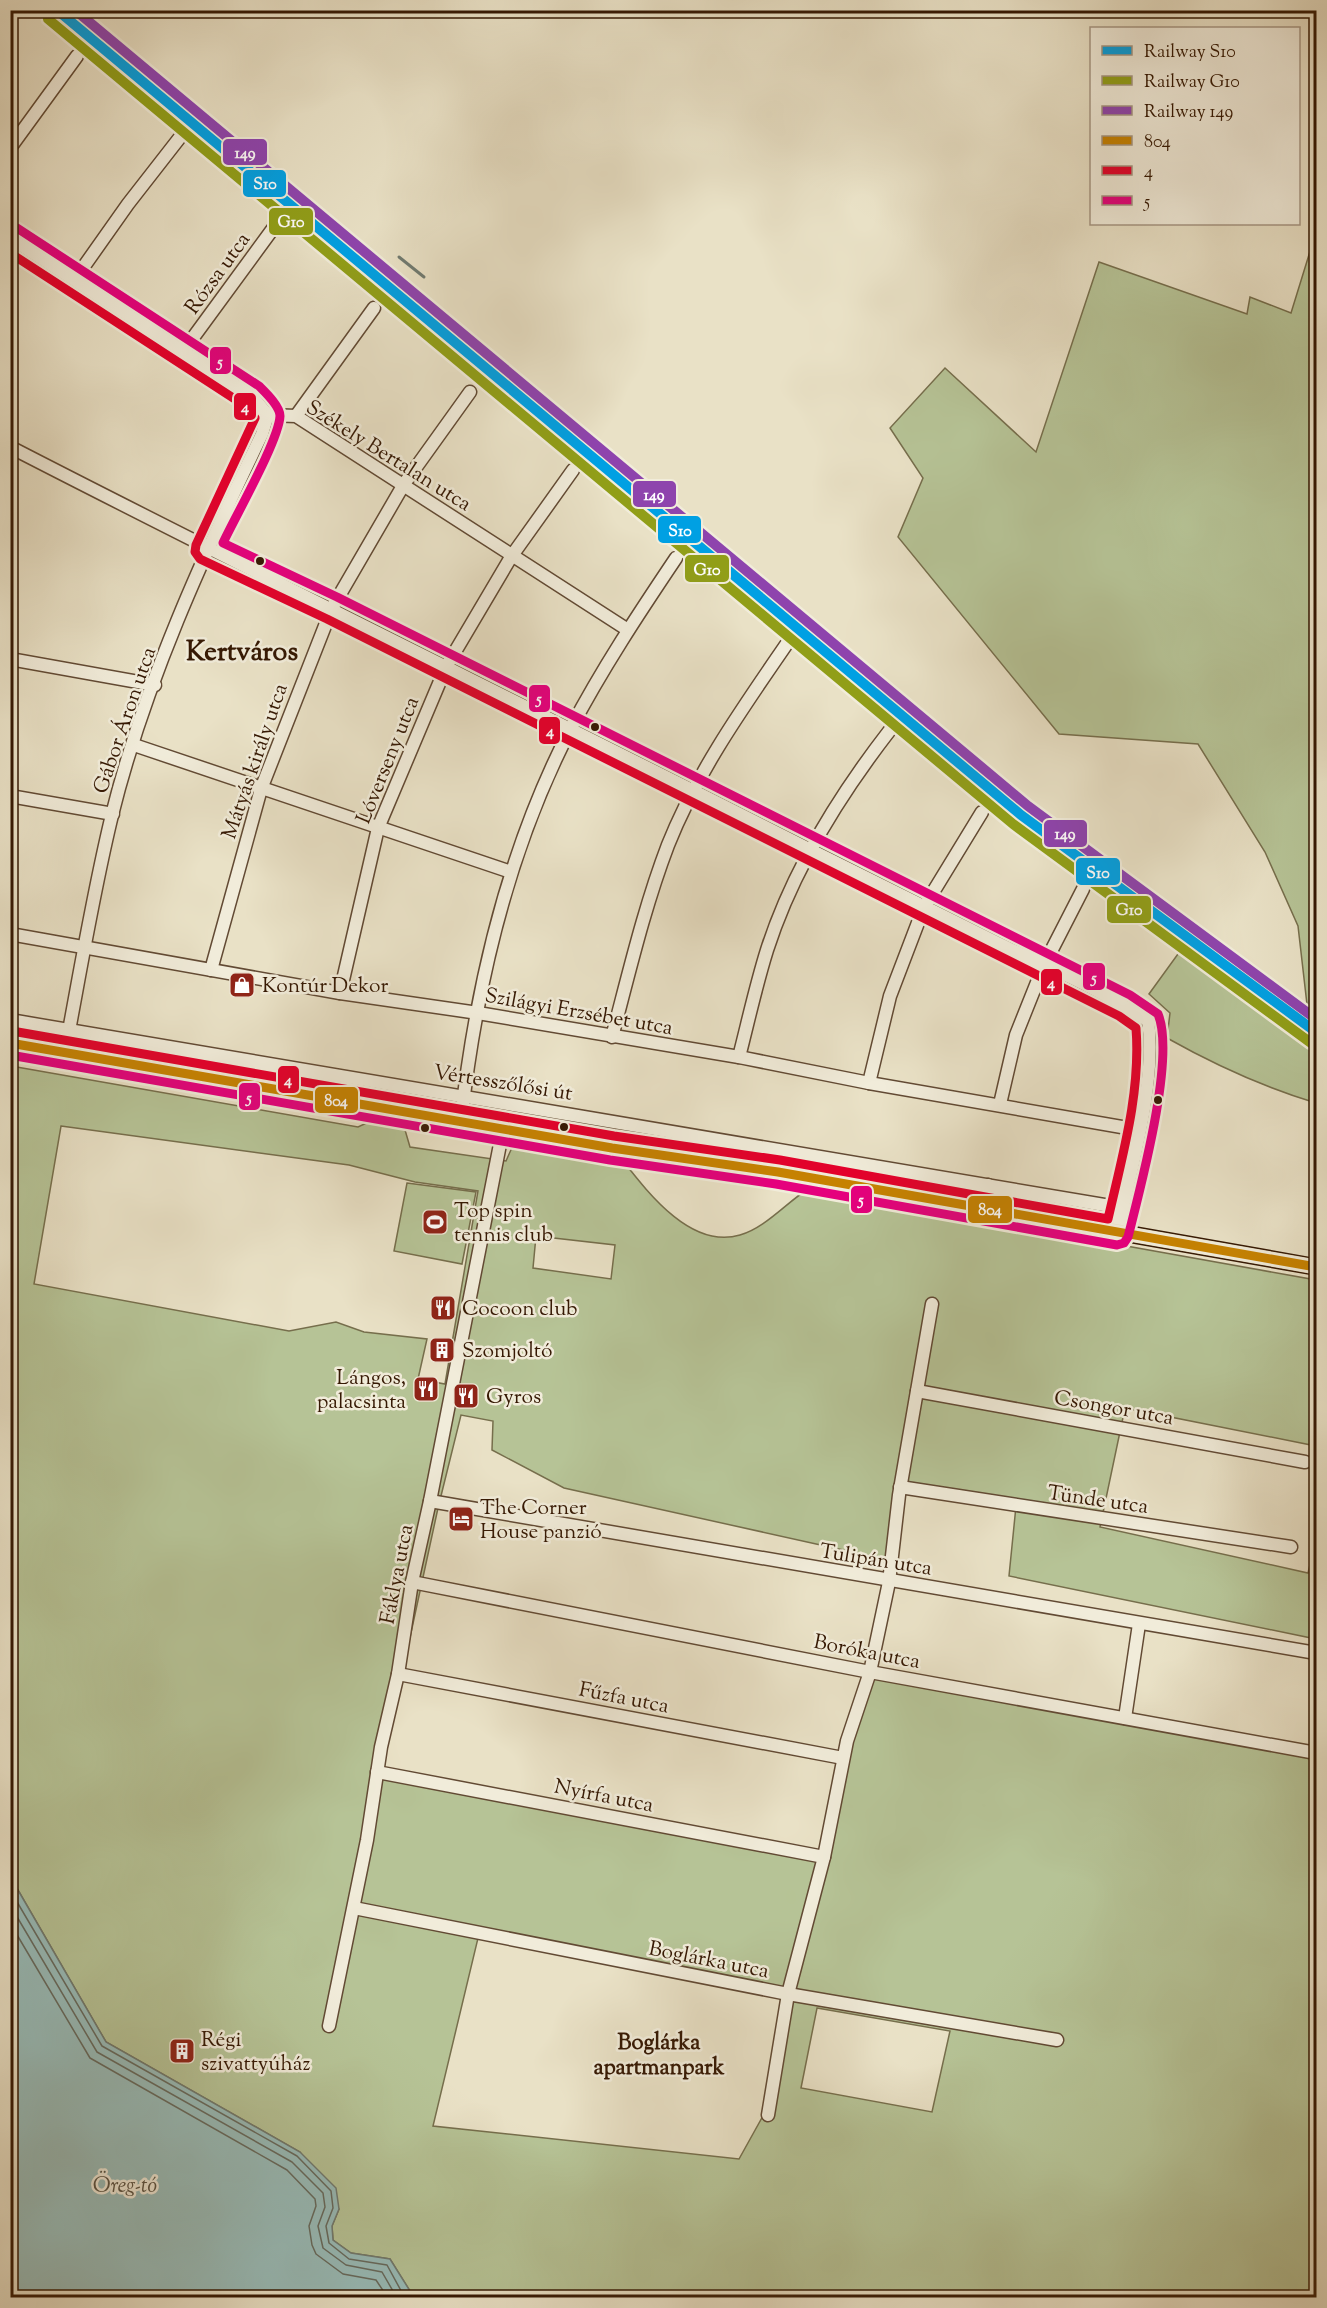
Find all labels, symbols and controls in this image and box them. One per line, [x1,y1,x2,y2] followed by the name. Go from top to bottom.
[1090,27,1300,225] legend
[1144,40,1236,66] text: Railway S10
[1144,70,1240,96] text: Railway G10
[1144,100,1234,126] text: Railway 149
[1144,130,1171,156] text: 804
[222,138,268,166] line badge: 149
[234,143,256,166] text: 149
[1144,160,1153,186] text: 4
[242,169,287,198] line badge: S10
[253,174,277,197] text: S10
[1143,190,1150,216] text: 5
[268,207,314,236] line badge: G10
[278,212,305,235] text: G10
[179,227,259,321] street label: Rózsa utca
[209,346,232,375] line badge: 5
[215,352,223,375] text: 5
[233,392,257,421] line badge: 4
[299,394,477,520] street label: Székely Bertalan utca
[240,397,249,420] text: 4
[632,480,677,508] line badge: 149
[643,485,665,508] text: 149
[657,515,702,544] line badge: S10
[668,521,692,544] text: S10
[684,554,730,583] line badge: G10
[254,555,266,567] unlabelled marker
[694,560,721,583] text: G10
[186,634,298,673] district label: Kertváros
[87,643,165,798] street label: Gábor Áron utca
[215,680,297,843] street label: Mátyás király utca
[528,684,551,713] line badge: 5
[534,689,542,712] text: 5
[350,692,428,829] street label: Lóverseny utca
[538,716,561,745] line badge: 4
[545,721,554,744] text: 4
[589,721,601,733] unlabelled marker
[1043,819,1088,848] line badge: 149
[1054,824,1076,847] text: 149
[1075,857,1121,886] line badge: S10
[1086,863,1110,886] text: S10
[1106,895,1152,924] line badge: G10
[1116,900,1143,923] text: G10
[1082,962,1106,991] line badge: 5
[1040,968,1063,996] line badge: 4
[1089,968,1097,991] text: 5
[227,970,257,1000] shop icon: Kontúr Dekor
[262,972,388,1002] place label: Kontúr Dekor
[1046,973,1055,996] text: 4
[482,982,675,1044] street label: Szilágyi Erzsébet utca
[431,1058,574,1110] street label: Vértesszőlősi út
[277,1065,300,1094] line badge: 4
[283,1070,292,1093] text: 4
[238,1082,261,1111] line badge: 5
[314,1086,359,1114] line badge: 804
[244,1088,252,1111] text: 5
[324,1091,348,1114] text: 804
[1152,1094,1164,1106] unlabelled marker
[558,1121,570,1133] unlabelled marker
[419,1122,431,1134] unlabelled marker
[850,1185,873,1214] line badge: 5
[856,1190,864,1213] text: 5
[967,1195,1013,1224] line badge: 804
[454,1197,553,1251] place label: Top spin tennis club
[978,1200,1002,1223] text: 804
[420,1207,450,1237] sports icon: Top spin tennis club
[428,1293,458,1323] restaurant icon: Cocoon club
[462,1295,578,1325] place label: Cocoon club
[427,1335,457,1365] building icon: Szomjoltó
[462,1337,553,1367] place label: Szomjoltó
[317,1364,406,1418] place label: Lángos, palacsinta
[411,1374,441,1404] restaurant icon: Lángos, palacsinta
[451,1381,481,1411] restaurant icon: Gyros
[486,1383,541,1413] place label: Gyros
[1051,1384,1176,1434] street label: Csongor utca
[1045,1479,1150,1523] street label: Tünde utca
[480,1494,602,1548] place label: The Corner House panzió
[446,1504,476,1534] hotel icon: The Corner House panzió
[374,1522,422,1627] street label: Fáklya utca
[817,1537,934,1585] street label: Tulipán utca
[811,1628,923,1678] street label: Boróka utca
[576,1676,672,1722] street label: Fűzfa utca
[551,1773,656,1821] street label: Nyírfa utca
[646,1935,772,1987] street label: Boglárka utca
[201,2026,310,2080] place label: Régi szivattyúház
[593,2028,725,2085] district label: Boglárka apartmanpark
[167,2036,197,2066] building icon: Régi szivattyúház
[93,2170,157,2203] water label: Öreg-tó

